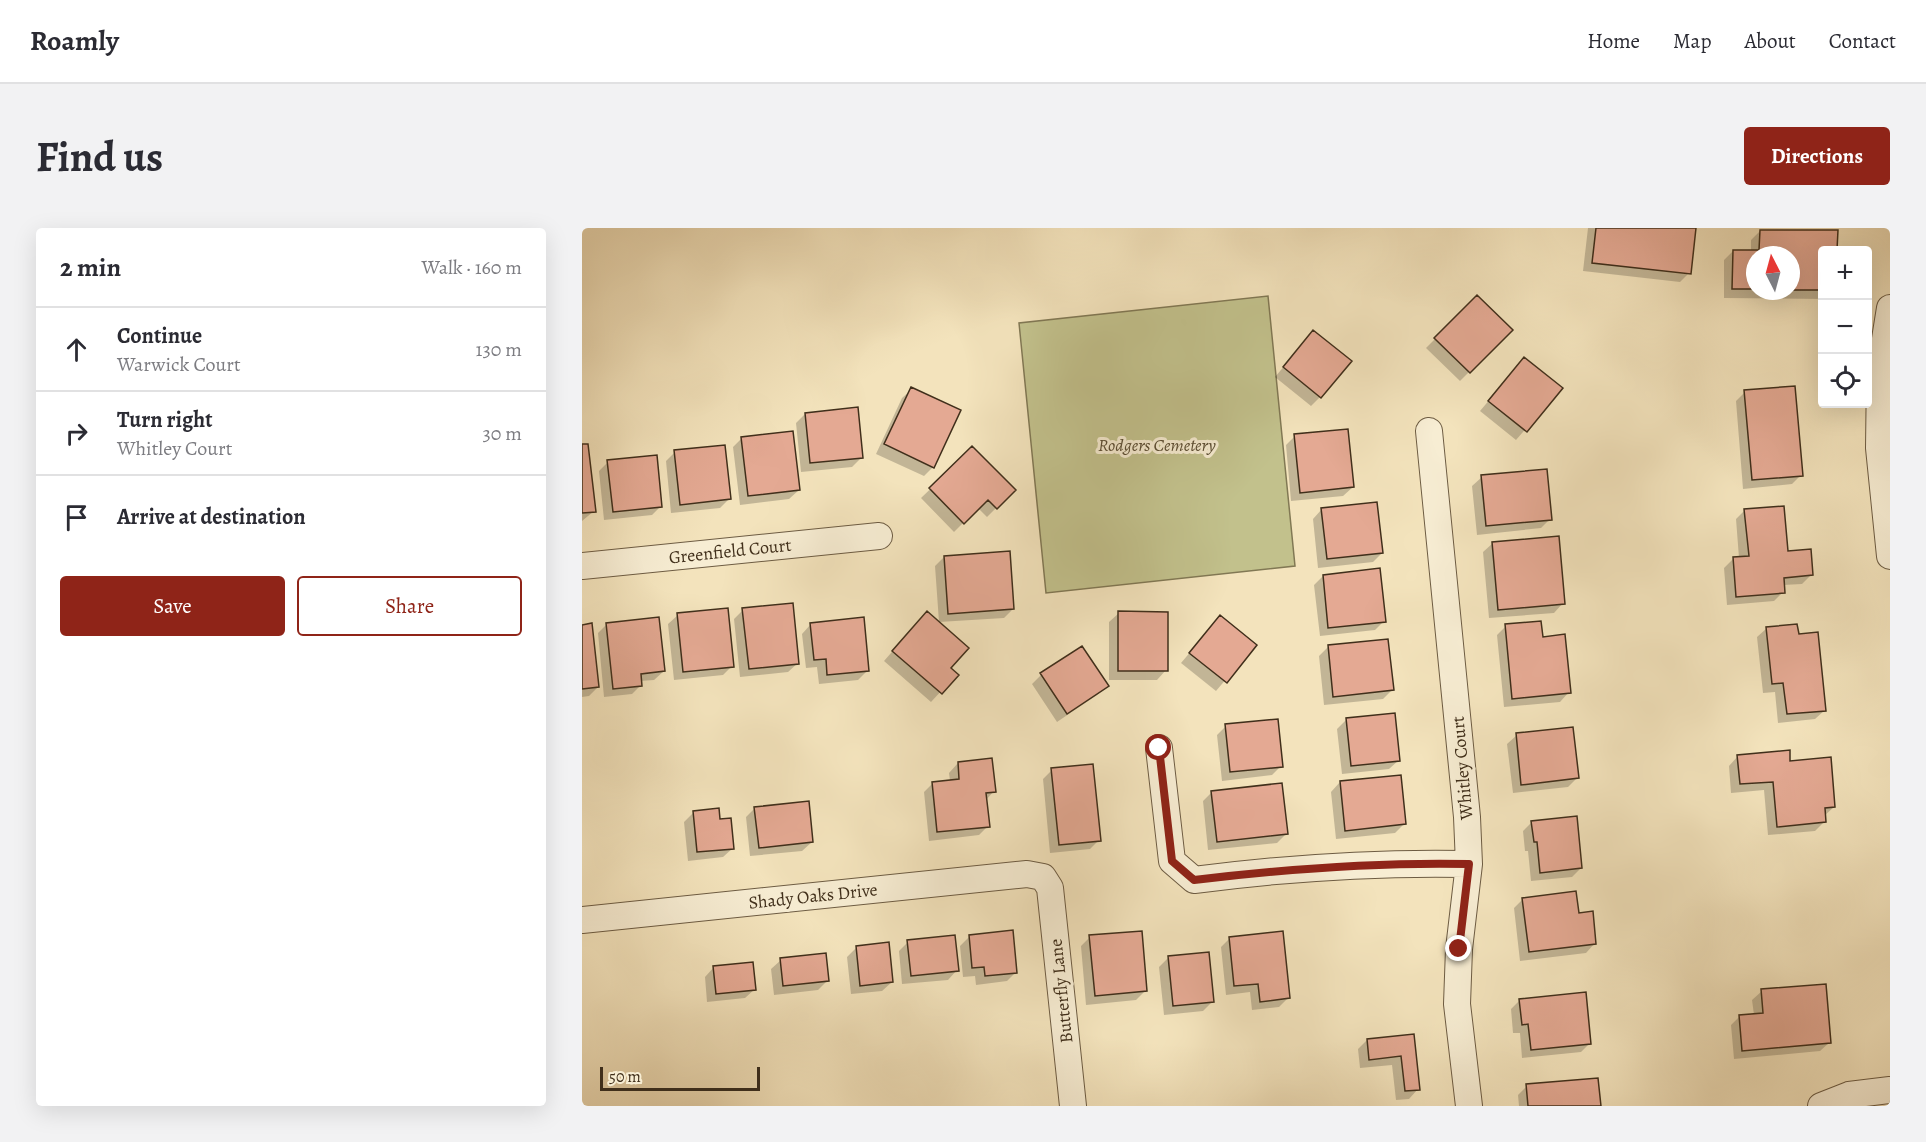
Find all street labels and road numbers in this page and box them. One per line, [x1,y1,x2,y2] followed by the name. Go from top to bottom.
[668,533,792,569] street label: Greenfield Court
[1446,715,1479,822] street label: Whitley Court
[747,877,879,915] street label: Shady Oaks Drive
[1044,938,1078,1044] street label: Butterfly Lane

